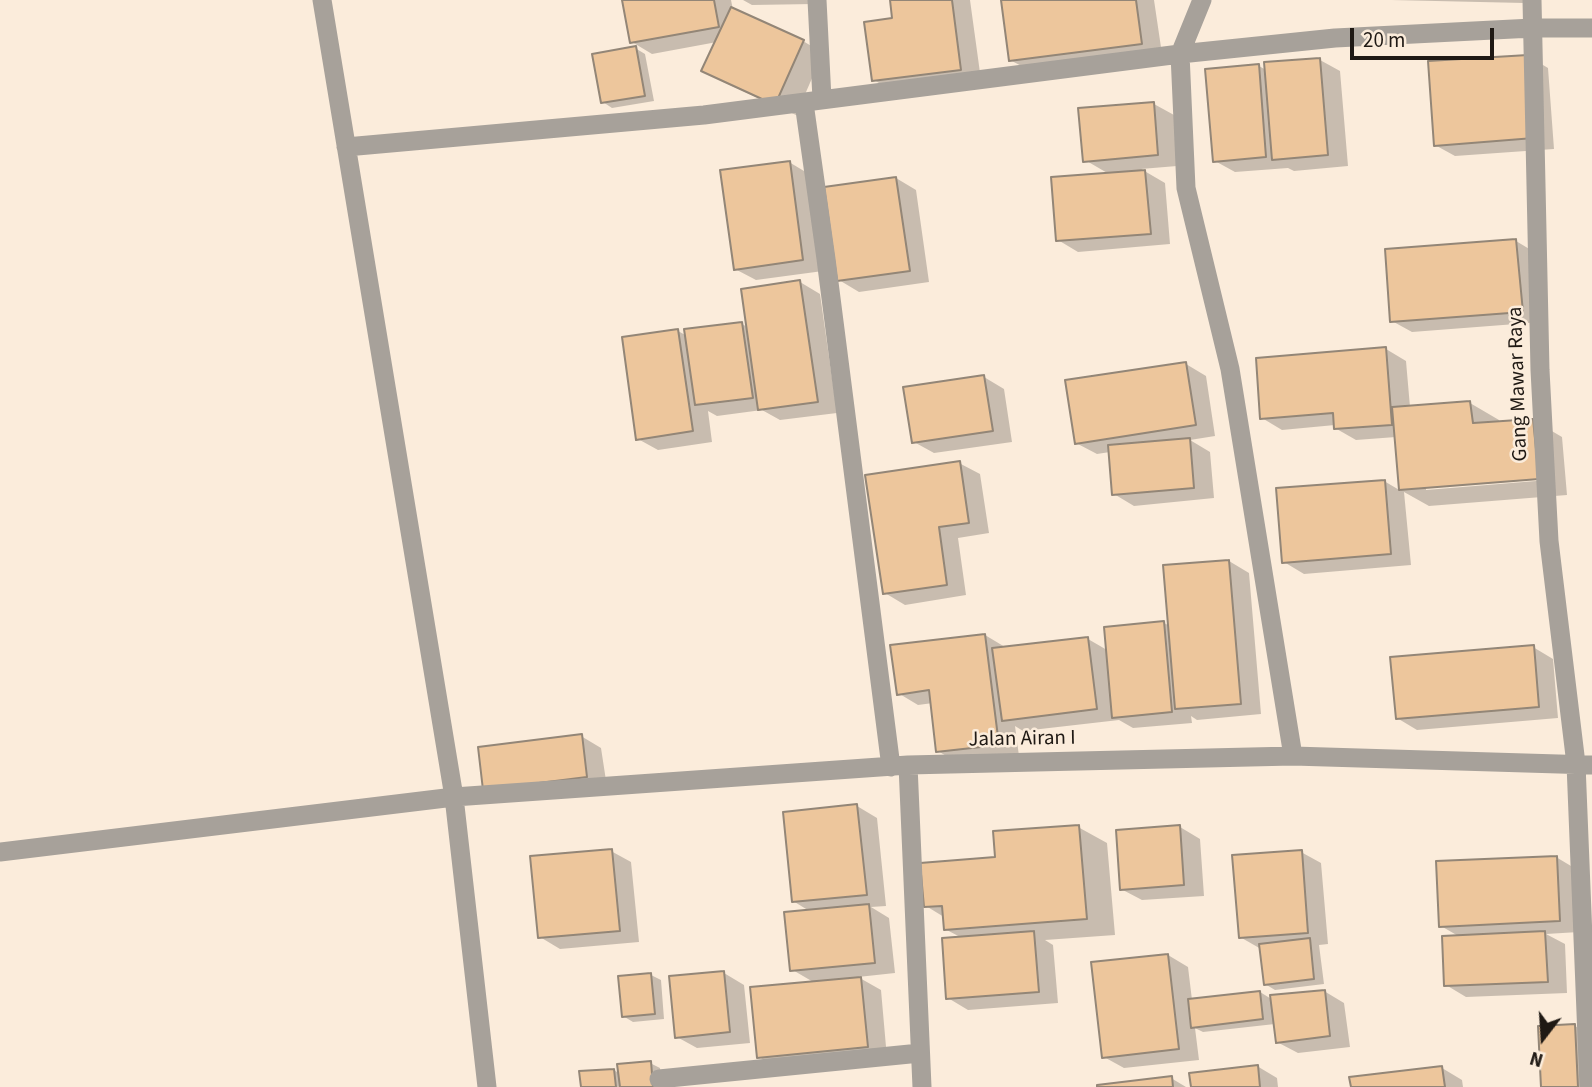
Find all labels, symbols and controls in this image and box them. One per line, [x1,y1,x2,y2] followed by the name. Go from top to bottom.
[1354,14,1498,58] scale bar
[1363,25,1405,55] text: 20 m
[1504,306,1534,462] street label: Gang Mawar Raya
[968,726,1076,754] street label: Jalan Airan I
[1508,1003,1578,1073] north arrow
[1527,1044,1547,1073] text: N

